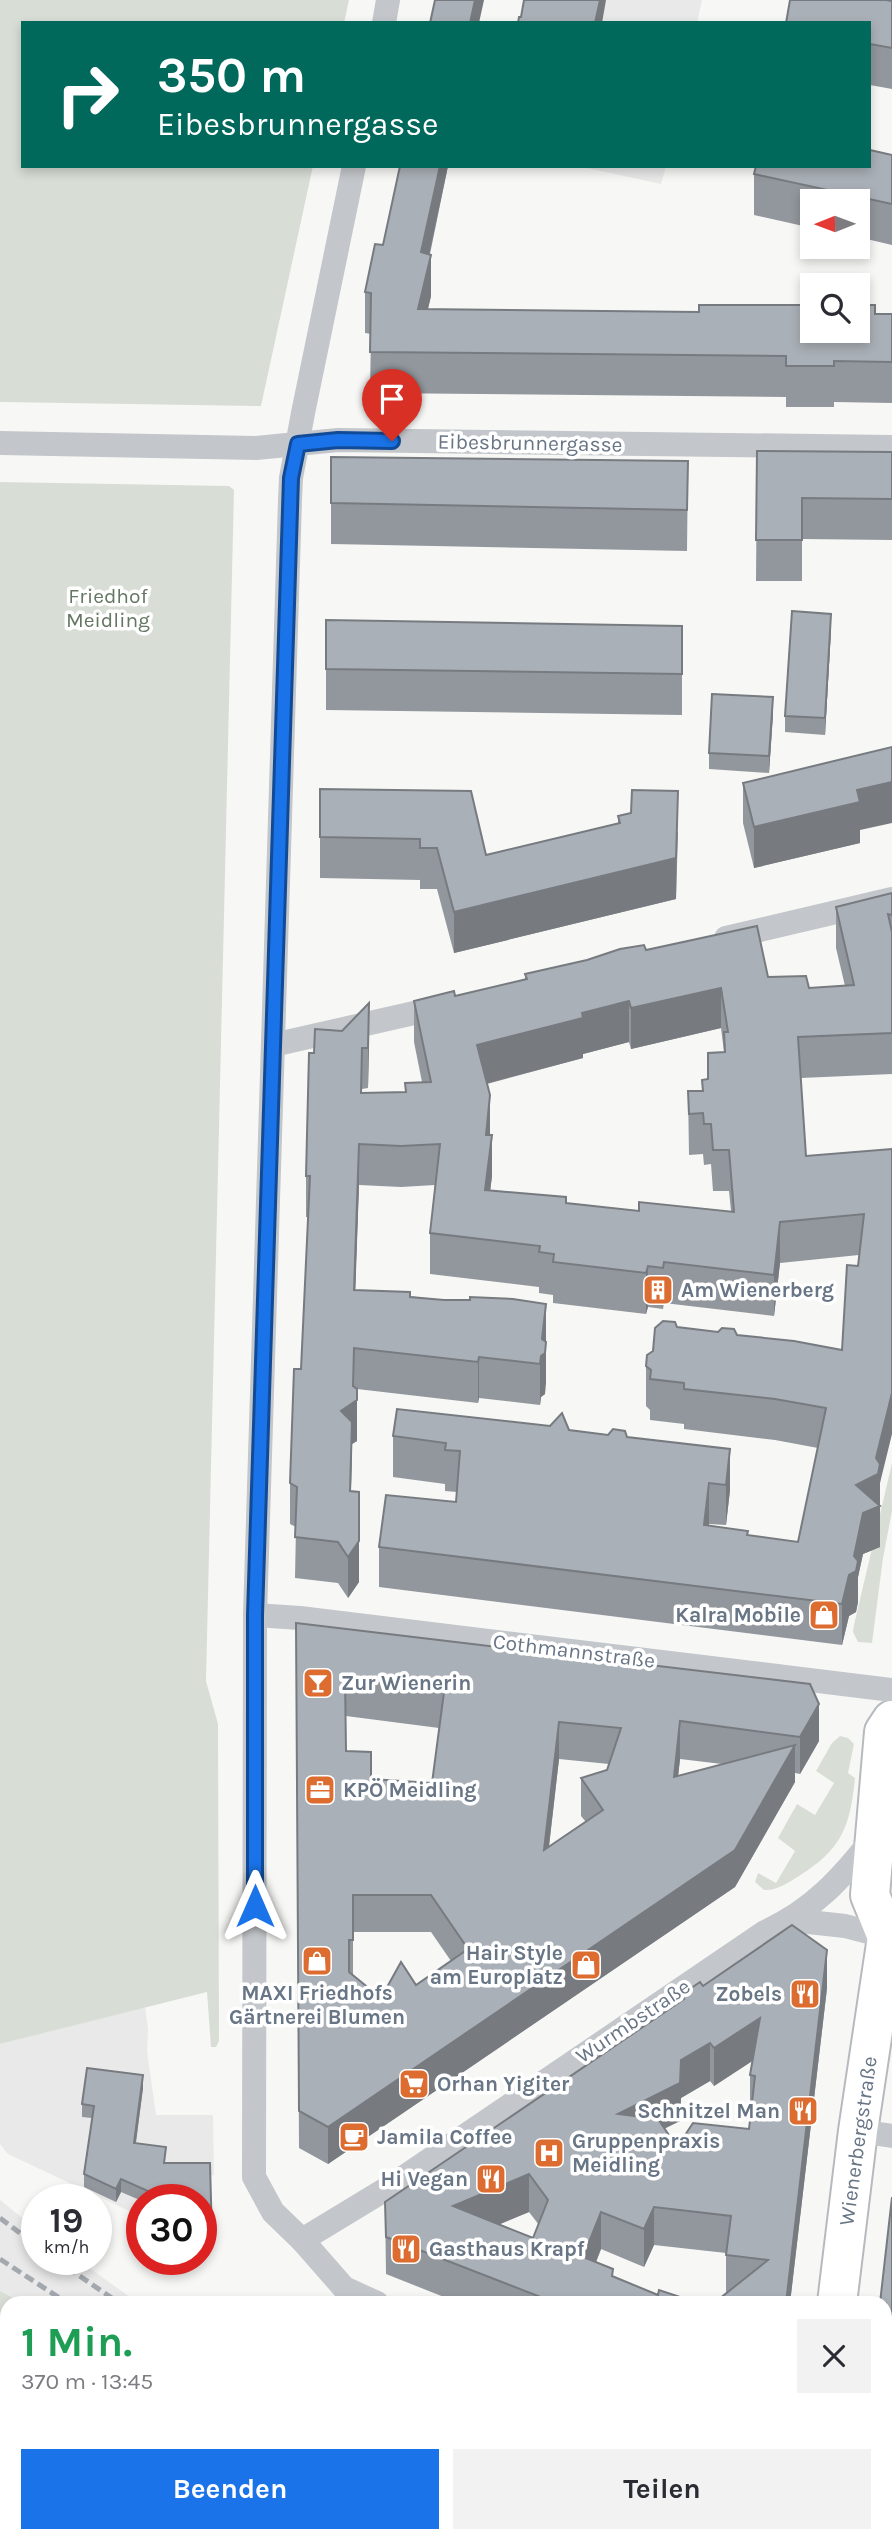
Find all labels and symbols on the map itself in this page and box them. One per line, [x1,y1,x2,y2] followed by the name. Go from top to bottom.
[800,189,870,259] north arrow
[362,369,422,441] pin
[437,429,623,457] street label: Eibesbrunnergasse
[66,584,150,632] park label: Friedhof Meidling
[641,1273,675,1307] building icon: Am Wienerberg
[681,1278,834,1302] place label: Am Wienerberg
[807,1598,841,1632] shop icon: Kalra Mobile
[675,1603,801,1627] place label: Kalra Mobile
[492,1629,656,1673] street label: Cothmannstraße
[301,1666,335,1700] bar icon: Zur Wienerin
[341,1671,471,1695] place label: Zur Wienerin
[303,1773,337,1807] office icon: KPÖ Meidling
[343,1778,476,1802] place label: KPÖ Meidling
[218,1869,292,1943] position arrow
[430,1941,563,1989] place label: Hair Style am Europlatz
[300,1944,334,1978] shop icon: MAXI Friedhofs Gärtnerei Blumen
[569,1948,603,1982] shop icon: Hair Style am Europlatz
[571,1974,695,2068] street label: Wurmbstraße
[788,1977,822,2011] restaurant icon: Zobels
[229,1981,405,2029] place label: MAXI Friedhofs Gärtnerei Blumen
[715,1982,782,2006] place label: Zobels
[834,2055,882,2227] street label: Wienerbergstraße
[397,2067,431,2101] supermarket icon: Orhan Yigiter
[437,2072,570,2096] place label: Orhan Yigiter
[786,2094,820,2128] restaurant icon: Schnitzel Man
[637,2099,780,2123] place label: Schnitzel Man
[337,2120,371,2154] cafe icon: Jamila Coffee
[377,2125,512,2149] place label: Jamila Coffee
[572,2129,720,2177] place label: Gruppenpraxis Meidling
[532,2136,566,2170] hospital icon: Gruppenpraxis Meidling
[474,2162,508,2196] restaurant icon: Hi Vegan
[380,2167,468,2191] place label: Hi Vegan
[126,2184,217,2275] speed limit sign: 30
[389,2232,423,2266] restaurant icon: Gasthaus Krapf
[429,2237,585,2261] place label: Gasthaus Krapf

